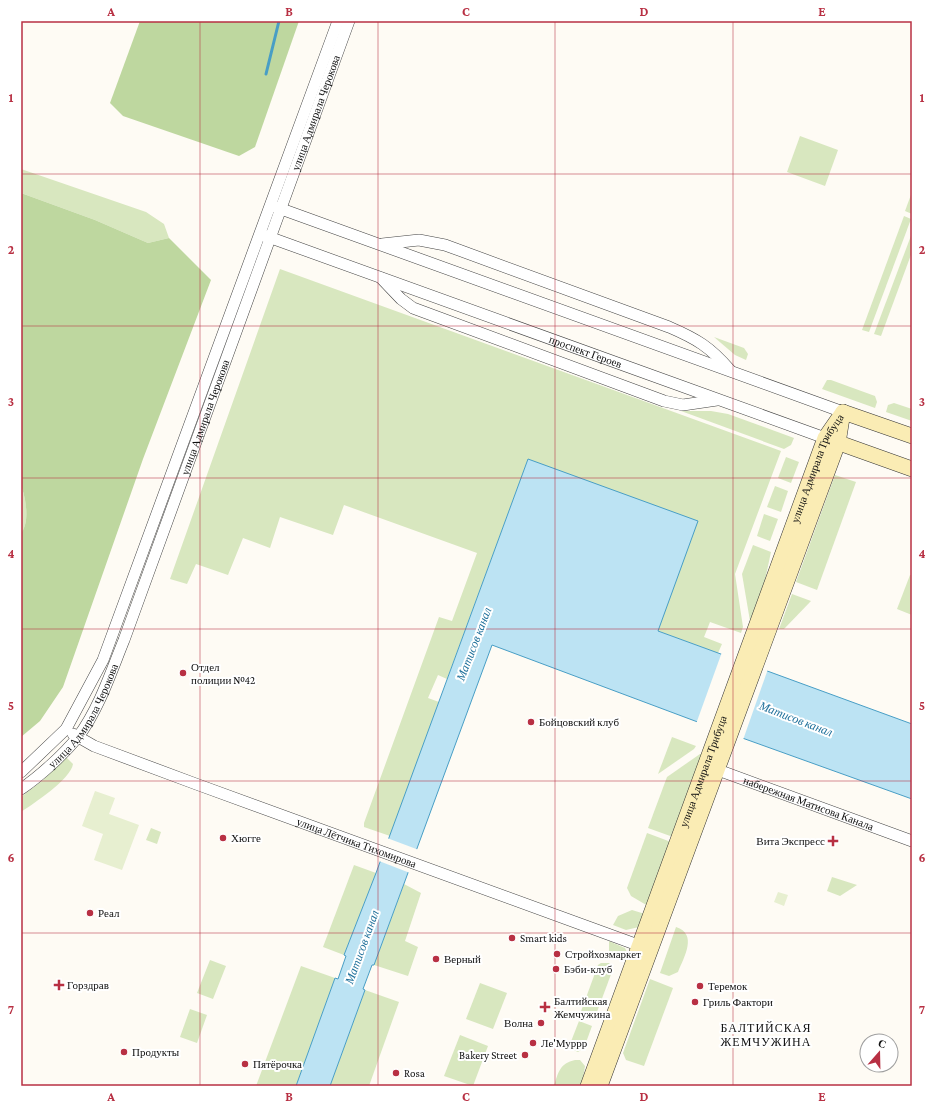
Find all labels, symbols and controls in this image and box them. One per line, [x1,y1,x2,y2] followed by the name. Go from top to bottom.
[106,4,115,19] text: A
[285,4,293,19] text: B
[462,4,470,19] text: C
[640,4,649,19] text: D
[818,4,826,19] text: E
[289,53,342,172] street label: улица Адмирала Черокова
[9,90,14,105] text: 1
[920,90,925,105] text: 1
[8,242,15,257] text: 2
[919,242,926,257] text: 2
[548,333,624,370] street label: проспект Героев
[178,358,231,477] street label: улица Адмирала Черокова
[8,394,14,409] text: 3
[919,394,925,409] text: 3
[788,412,846,524] street label: улица Адмирала Трибуца
[7,546,15,561] text: 4
[918,546,926,561] text: 4
[453,605,494,684] water label: Матисов канал
[191,661,255,686] place label: Отдел полиции №42
[46,662,120,770] street label: улица Адмирала Черокова
[178,668,188,678] marker: Отдел полиции №42
[8,698,14,713] text: 5
[756,698,835,739] water label: Матисов канал
[919,698,925,713] text: 5
[677,714,729,829] street label: улица Адмирала Трибуца
[539,716,619,728] place label: Бойцовский клуб
[526,717,536,727] marker: Бойцовский клуб
[742,774,875,833] street label: набережная Матисова Канала
[295,815,418,870] street label: улица Лётчика Тихомирова
[231,832,261,844] place label: Хюгге
[218,833,228,843] marker: Хюгге
[756,835,825,847] place label: Вита Экспресс
[828,836,838,846] marker: Вита Экспресс
[7,850,15,865] text: 6
[918,850,926,865] text: 6
[98,907,120,919] place label: Реал
[85,908,95,918] marker: Реал
[342,908,382,987] water label: Матисов канал
[520,932,567,944] place label: Smart kids
[507,933,517,943] marker: Smart kids
[565,948,641,960] place label: Стройхозмаркет
[552,949,562,959] marker: Стройхозмаркет
[444,953,481,965] place label: Верный
[431,954,441,964] marker: Верный
[564,963,613,975] place label: Бэби-клуб
[551,964,561,974] marker: Бэби-клуб
[67,979,109,991] place label: Горздрав
[54,980,64,990] marker: Горздрав
[708,980,748,992] place label: Теремок
[695,981,705,991] marker: Теремок
[554,995,610,1020] place label: Балтийская Жемчужина
[703,996,773,1008] place label: Гриль Фактори
[690,997,700,1007] marker: Гриль Фактори
[539,1001,551,1013] marker: Балтийская Жемчужина
[8,1002,14,1017] text: 7
[919,1002,925,1017] text: 7
[504,1017,533,1029] place label: Волна
[536,1018,546,1028] marker: Волна
[721,1021,811,1049] district label: БАЛТИЙСКАЯ ЖЕМЧУЖИНА
[859,1033,899,1073] north arrow
[541,1037,588,1049] place label: Ле'Муррр
[877,1037,888,1051] text: С
[528,1038,538,1048] marker: Ле'Муррр
[132,1046,180,1058] place label: Продукты
[119,1047,129,1057] marker: Продукты
[459,1049,517,1062] place label: Bakery Street
[520,1050,530,1060] marker: Bakery Street
[253,1058,302,1070] place label: Пятёрочка
[240,1059,250,1069] marker: Пятёрочка
[404,1067,425,1079] place label: Rosa
[391,1068,401,1078] marker: Rosa
[106,1089,115,1104] text: A
[285,1089,293,1104] text: B
[462,1089,470,1104] text: C
[640,1089,649,1104] text: D
[818,1089,826,1104] text: E

